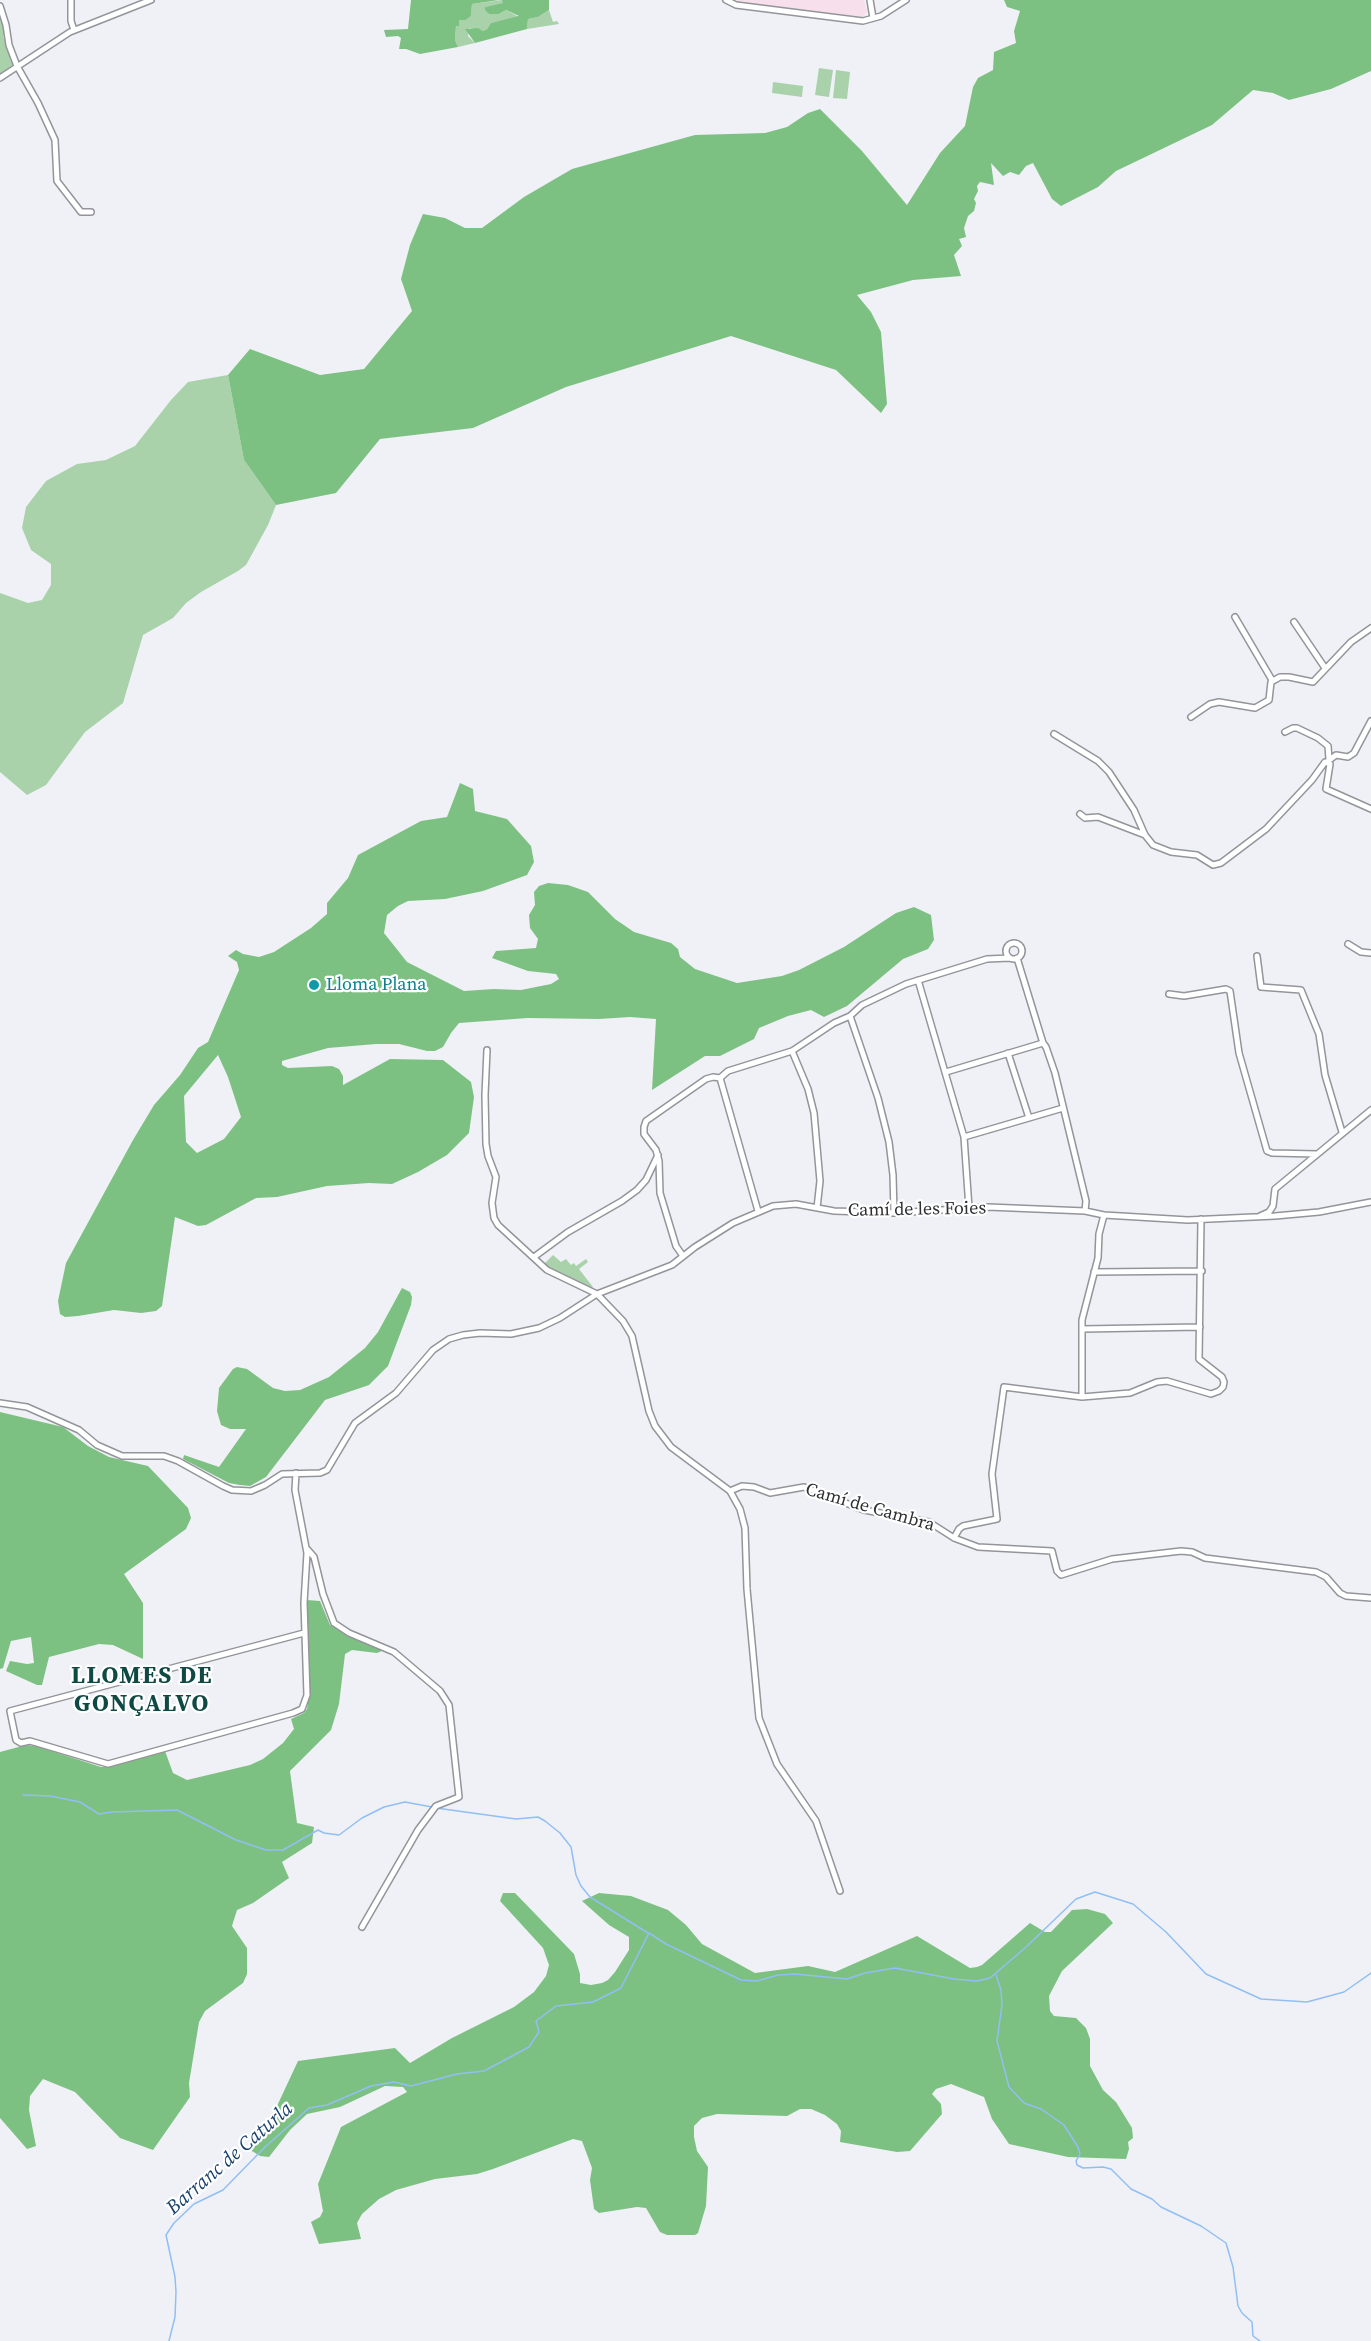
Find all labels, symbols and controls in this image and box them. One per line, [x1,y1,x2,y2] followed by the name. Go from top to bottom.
[326,974,426,996] place label: Lloma Plana
[307,978,321,992] marker: Lloma Plana
[848,1198,986,1222] street label: Camí de les Foies
[803,1479,937,1537] street label: Camí de Cambra
[71,1663,213,1719] district label: LLOMES DE GONÇALVO
[162,2098,298,2220] water label: Barranc de Caturla

